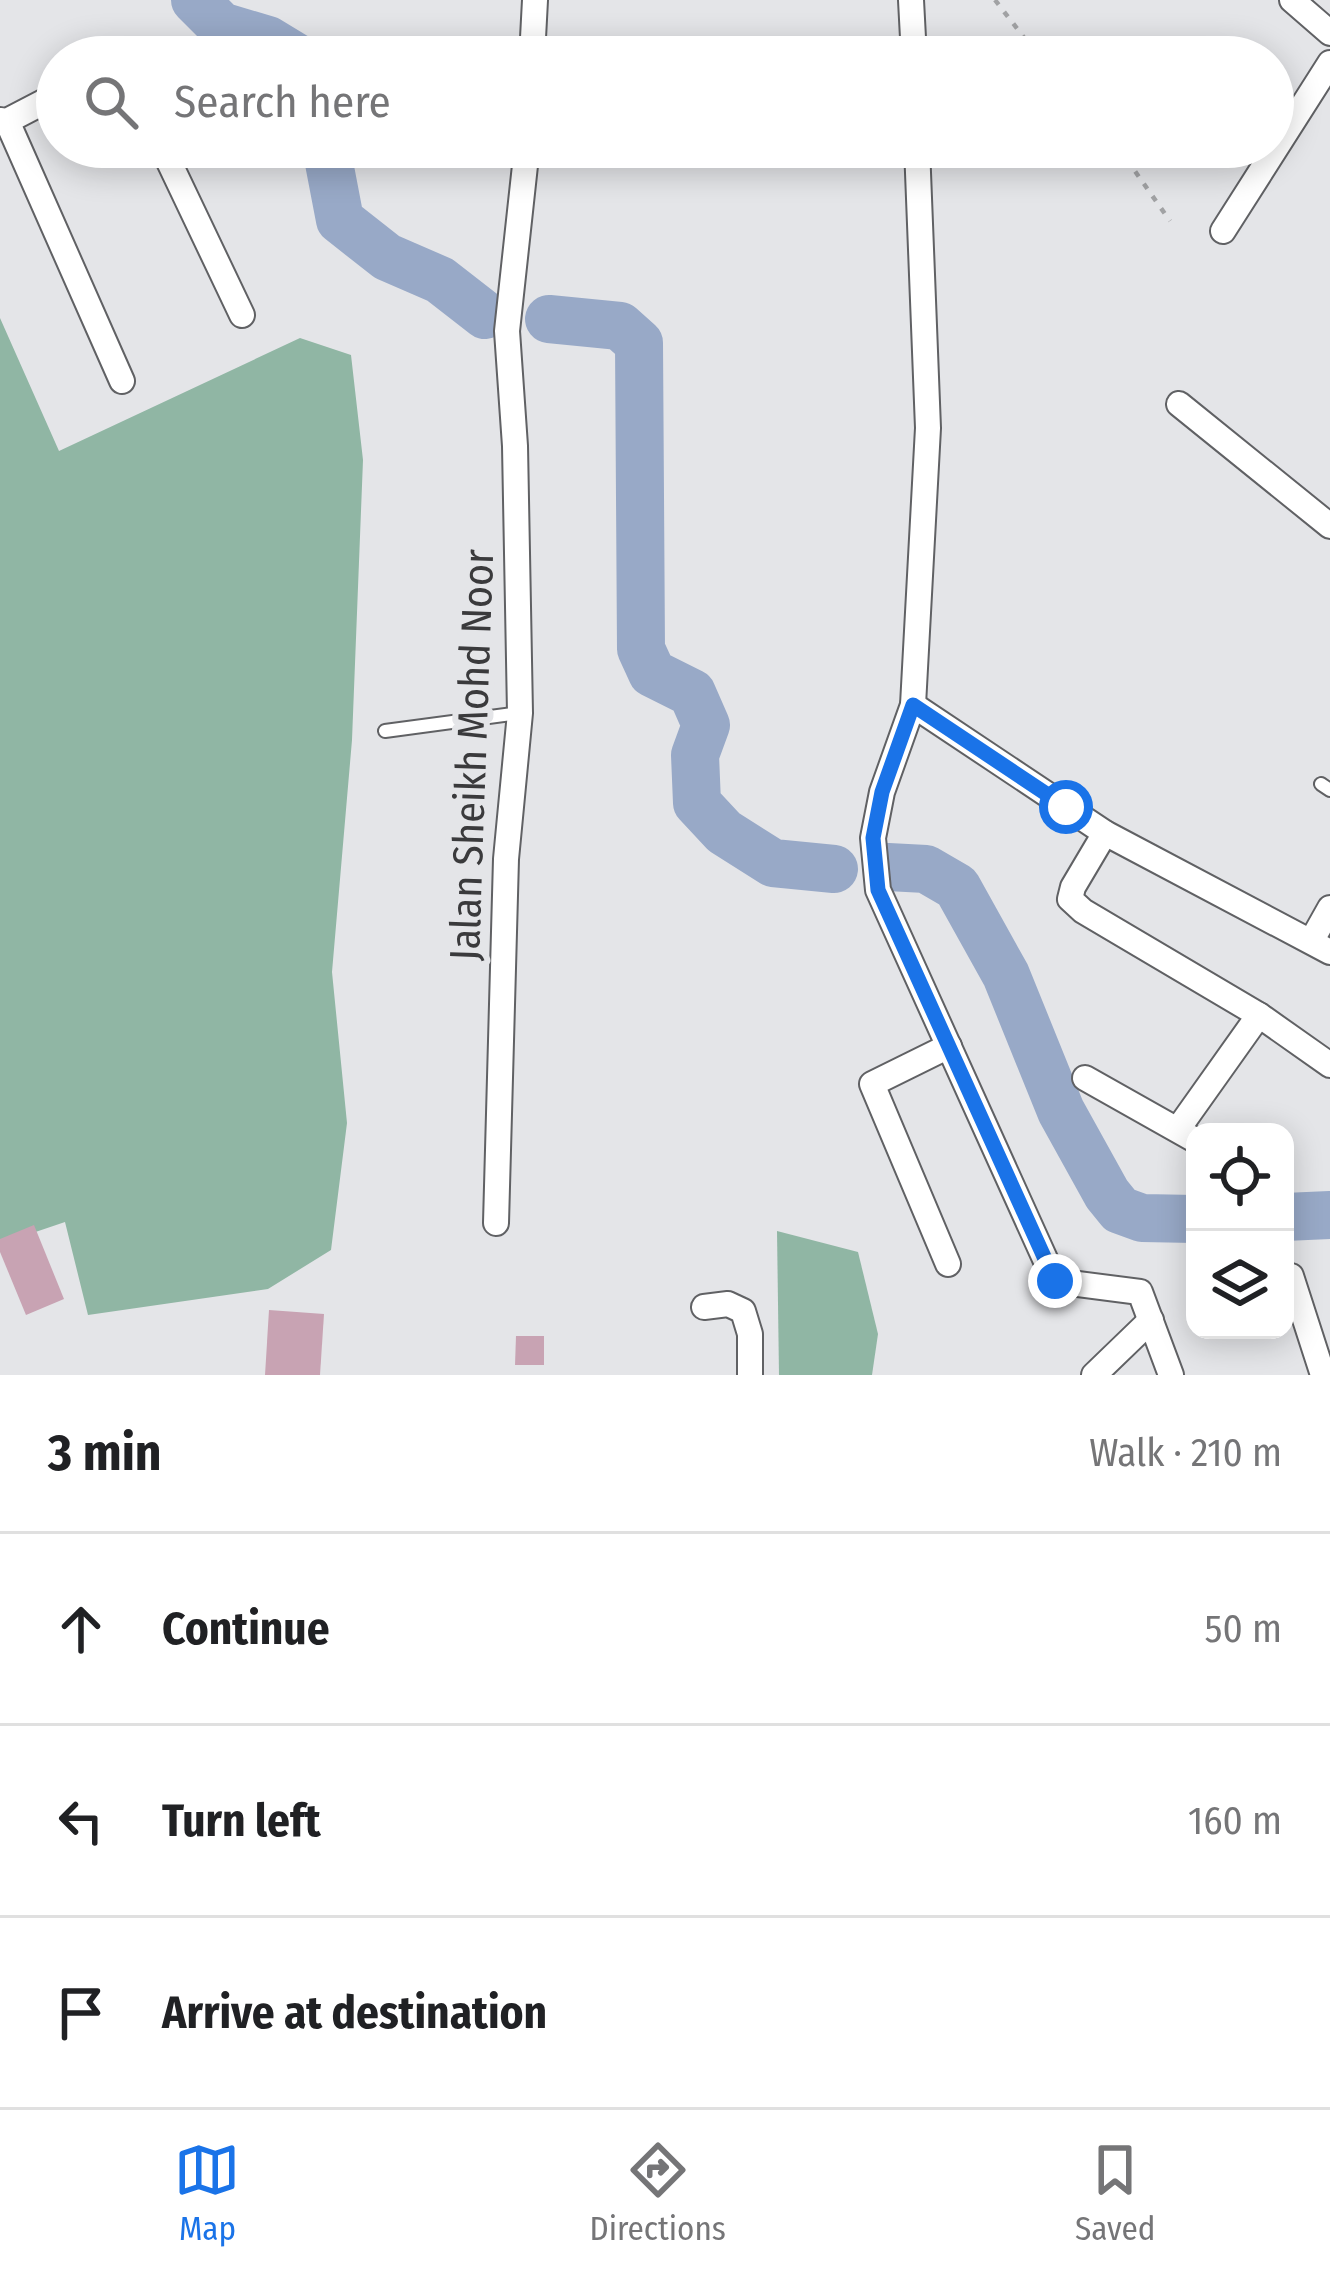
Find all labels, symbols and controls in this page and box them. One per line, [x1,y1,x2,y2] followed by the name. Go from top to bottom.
[36,36,1294,168] search box
[78,69,144,135] icon: search
[174,75,391,129] text: Search here
[440,548,504,962] street label: Jalan Sheikh Mohd Noor
[1039,780,1093,834] route start
[1186,1123,1294,1339] map controls
[1186,1123,1294,1231] button: locate
[1186,1231,1294,1339] button: layers
[1028,1254,1082,1308] route end
[48,1422,162,1484] text: 3 min
[1089,1430,1282,1476] text: Walk · 210 m
[48,1596,114,1662] icon: ahead
[162,1602,330,1656] text: Continue
[1205,1606,1282,1652] text: 50 m
[48,1788,114,1854] icon: left
[162,1794,321,1848] text: Turn left
[1188,1798,1282,1844] text: 160 m
[48,1980,114,2046] icon: arrive
[162,1986,547,2040] text: Arrive at destination
[174,2137,240,2249] tab: Map
[589,2137,726,2249] tab: Directions
[1075,2137,1155,2249] tab: Saved

